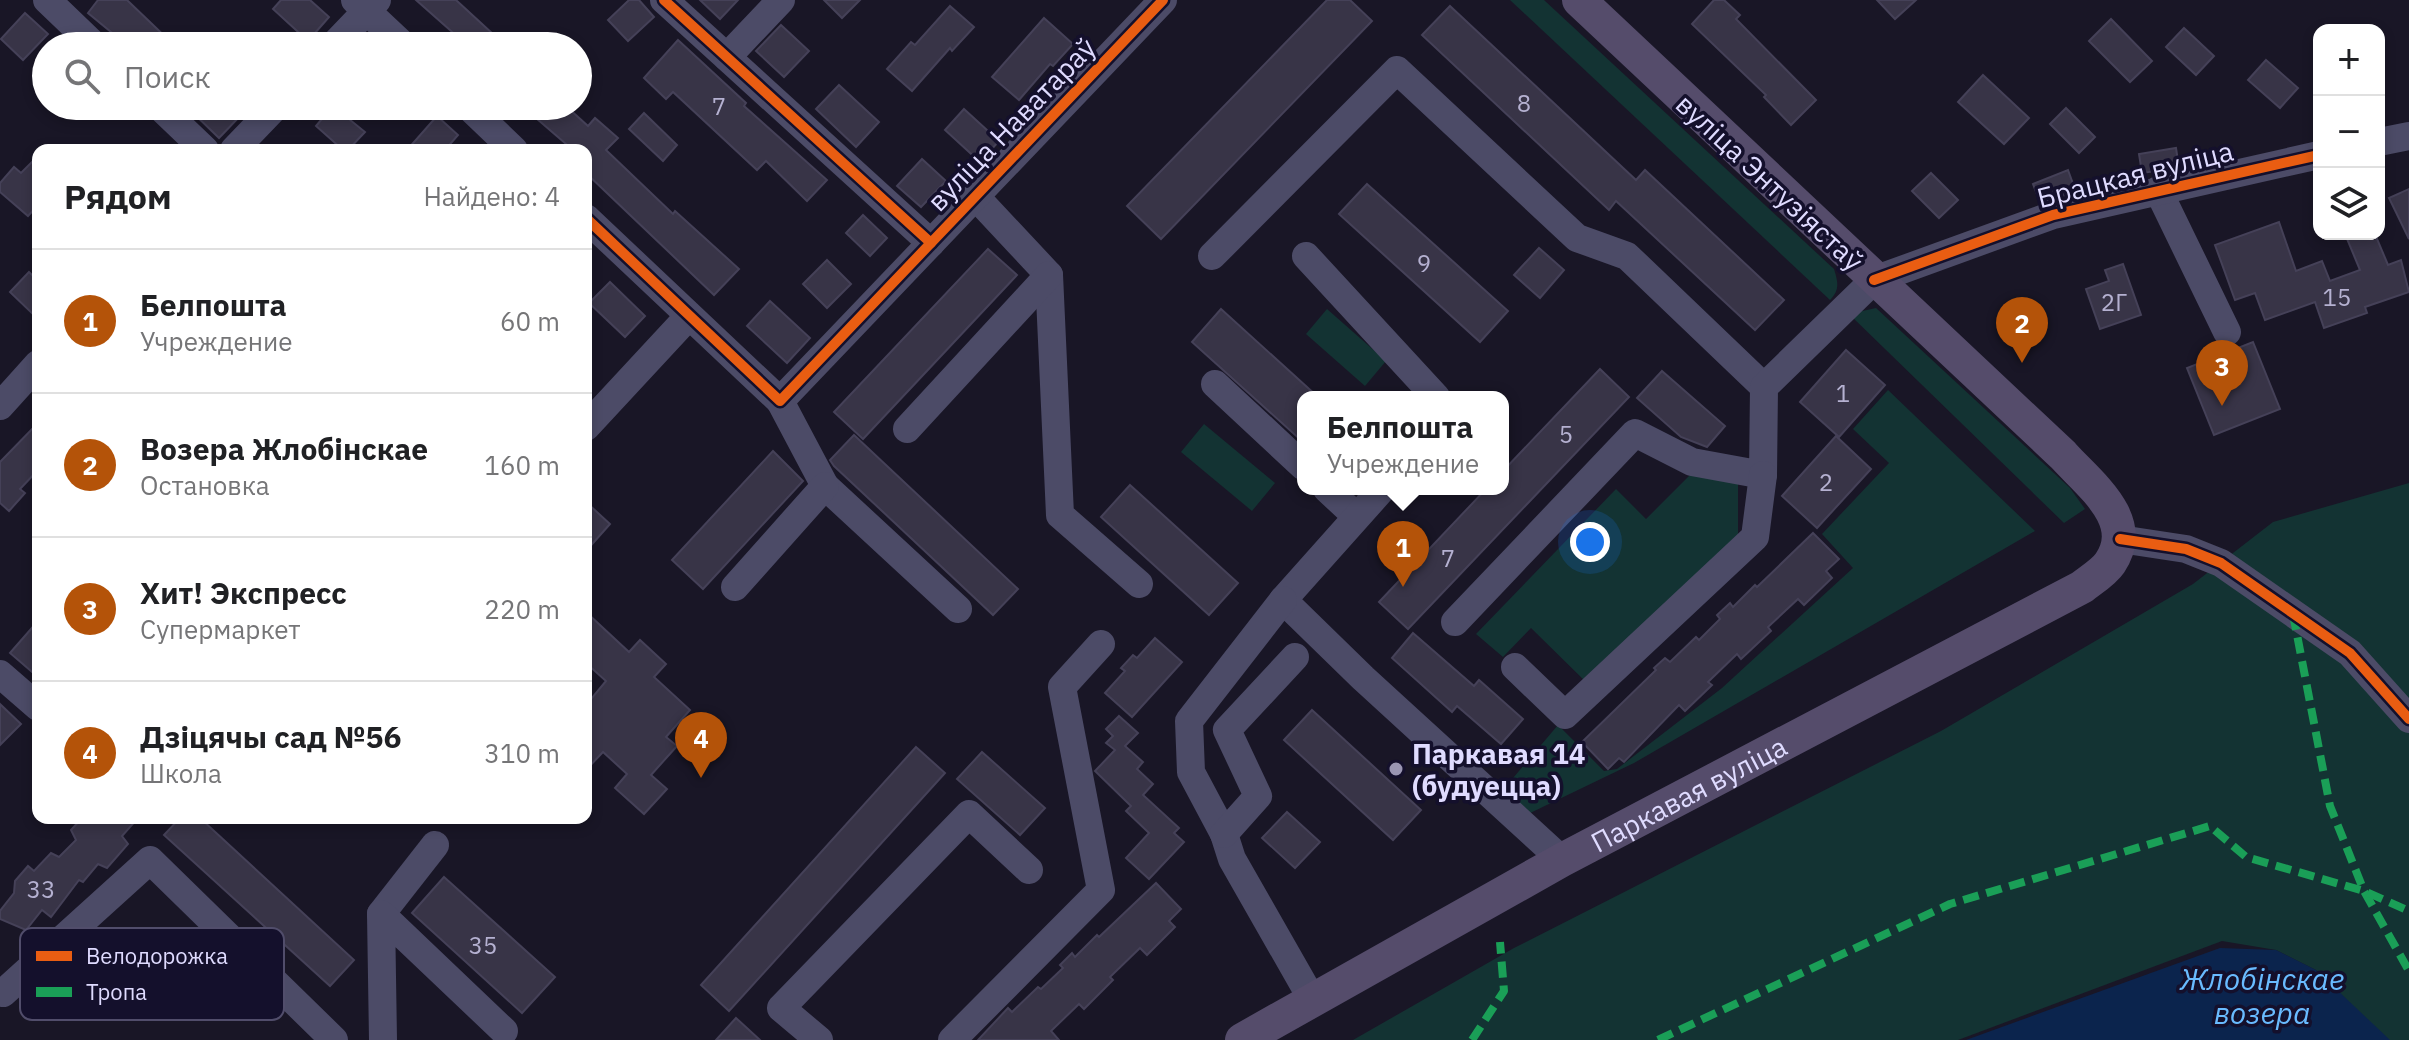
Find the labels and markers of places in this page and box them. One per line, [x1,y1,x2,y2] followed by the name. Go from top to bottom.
[1996,297,2048,363] pin: 2
[2196,340,2248,406] pin: 3
[1377,521,1429,587] pin: 1
[675,712,727,778] pin: 4
[1412,735,1586,804] place label: Паркавая 14 (будуецца)
[1387,760,1405,778] marker: Паркавая 14 (будуецца)

